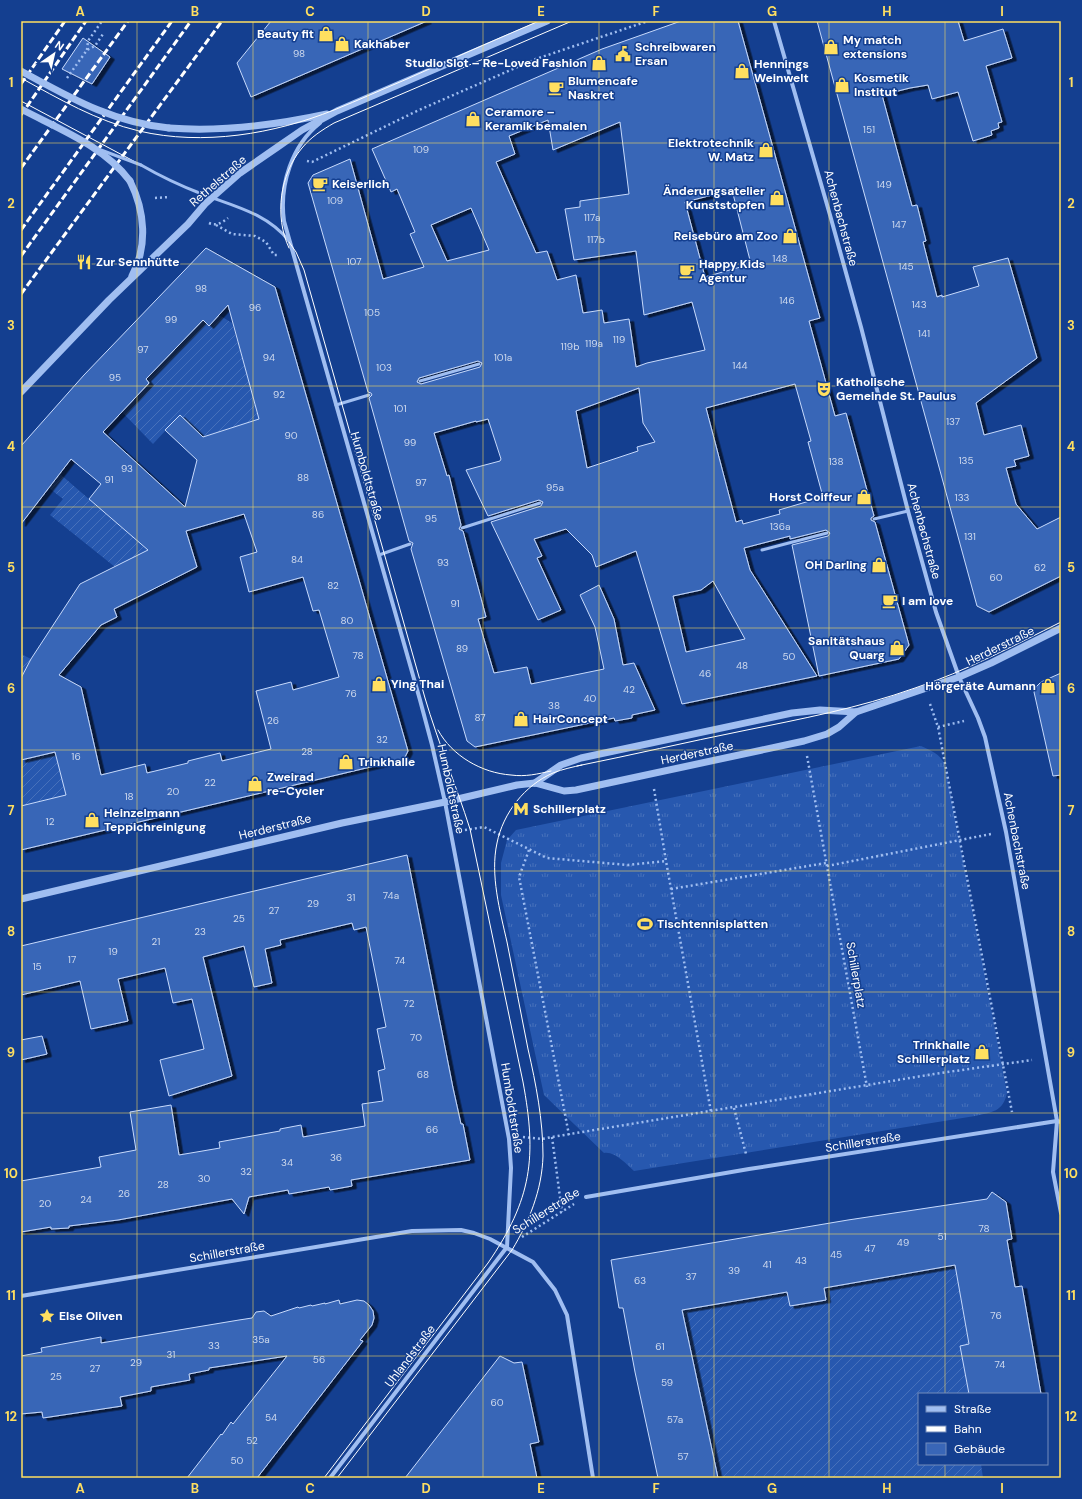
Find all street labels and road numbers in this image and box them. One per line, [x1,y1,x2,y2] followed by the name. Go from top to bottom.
[186,152,250,210] street label: Rethelstraße
[820,168,862,268] street label: Achenbachstraße
[347,430,387,522] street label: Humboldtstraße
[903,481,945,581] street label: Achenbachstraße
[963,623,1037,669] street label: Herderstraße
[659,737,735,769] street label: Herderstraße
[434,743,468,835] street label: Humboldtstraße
[1000,791,1034,891] street label: Achenbachstraße
[237,810,313,844] street label: Herderstraße
[842,941,870,1009] street label: Schillerplatz
[497,1062,527,1155] street label: Humboldtstraße
[824,1128,902,1156] street label: Schillerstraße
[509,1184,583,1238] street label: Schillerstraße
[188,1237,266,1266] street label: Schillerstraße
[381,1321,439,1391] street label: Uhlandstraße

